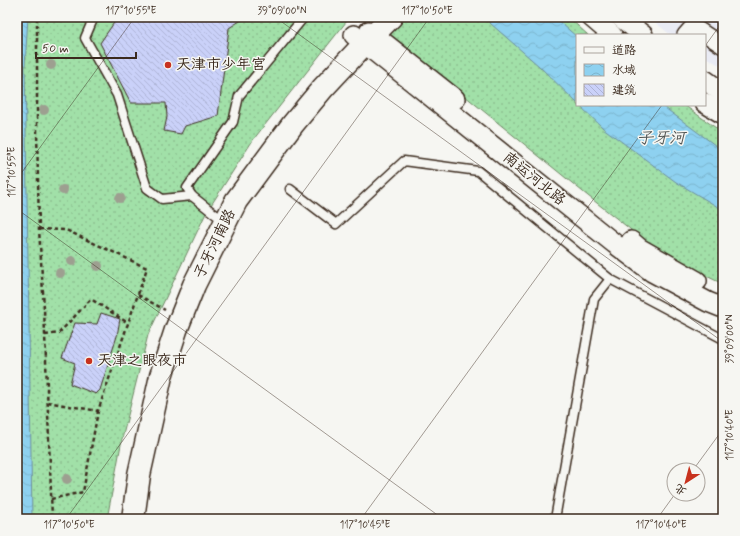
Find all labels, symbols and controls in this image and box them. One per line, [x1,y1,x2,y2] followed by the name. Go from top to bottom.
[106,4,157,18] text: 117°10'55"E
[257,4,307,18] text: 39°09'00"N
[401,4,453,18] text: 117°10'50"E
[36,34,136,60] scale bar
[576,34,706,106] legend
[42,41,69,57] text: 50 m
[612,43,636,59] text: 道路
[176,55,266,75] place label: 天津市少年宫
[163,60,173,70] marker: 天津市少年宫
[612,63,636,79] text: 水域
[612,83,636,99] text: 建筑
[637,128,688,149] water label: 子牙河
[5,146,19,197] text: 117°10'55"E
[499,148,569,210] street label: 南运河北路
[190,206,240,282] street label: 子牙河南路
[723,314,737,364] text: 39°09'00"N
[97,351,187,371] place label: 天津之眼夜市
[84,356,94,366] marker: 天津之眼夜市
[723,409,737,461] text: 117°10'40"E
[666,462,706,502] north arrow
[672,480,689,498] text: 北
[43,518,95,532] text: 117°10'50"E
[340,518,390,532] text: 117°10'45"E
[635,518,687,532] text: 117°10'40"E

